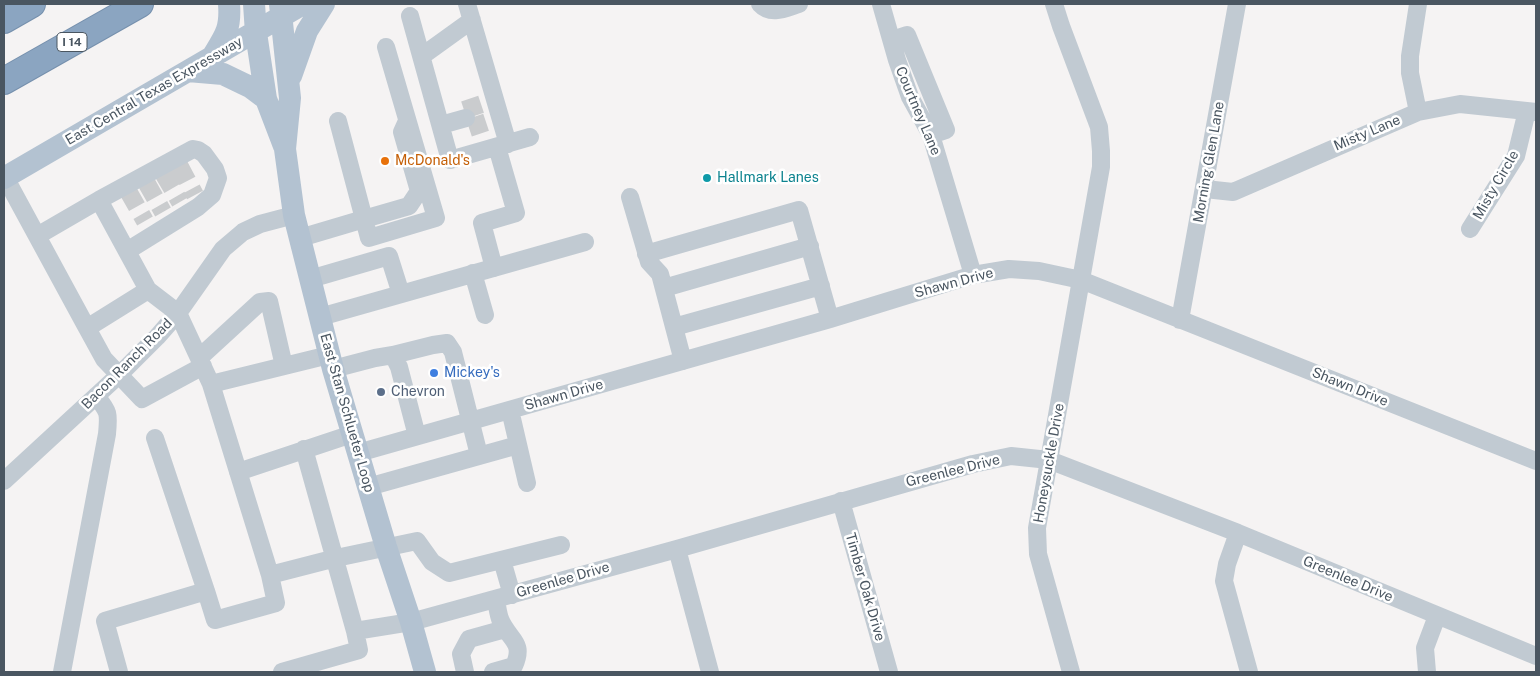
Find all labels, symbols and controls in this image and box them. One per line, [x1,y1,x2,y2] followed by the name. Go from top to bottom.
[57,32,87,52] road number: I 14
[62,33,246,149] street label: East Central Texas Expressway
[892,64,944,158] street label: Courtney Lane
[1190,100,1228,224] street label: Morning Glen Lane
[1331,111,1403,155] street label: Misty Lane
[1469,147,1523,223] street label: Misty Circle
[395,153,470,169] place label: McDonald's
[379,155,391,167] marker: McDonald's
[717,170,819,186] place label: Hallmark Lanes
[701,172,713,184] marker: Hallmark Lanes
[913,264,995,302] street label: Shawn Drive
[78,315,176,413] street label: Bacon Ranch Road
[316,332,378,494] street label: East Stan Schlueter Loop
[1309,364,1391,410] street label: Shawn Drive
[444,365,500,381] place label: Mickey's
[428,367,440,379] marker: Mickey's
[523,376,605,414] street label: Shawn Drive
[391,384,445,400] place label: Chevron
[375,386,387,398] marker: Chevron
[1030,402,1068,524] street label: Honeysuckle Drive
[904,451,1002,491] street label: Greenlee Drive
[842,531,888,643] street label: Timber Oak Drive
[1300,552,1396,606] street label: Greenlee Drive
[514,559,612,601] street label: Greenlee Drive

